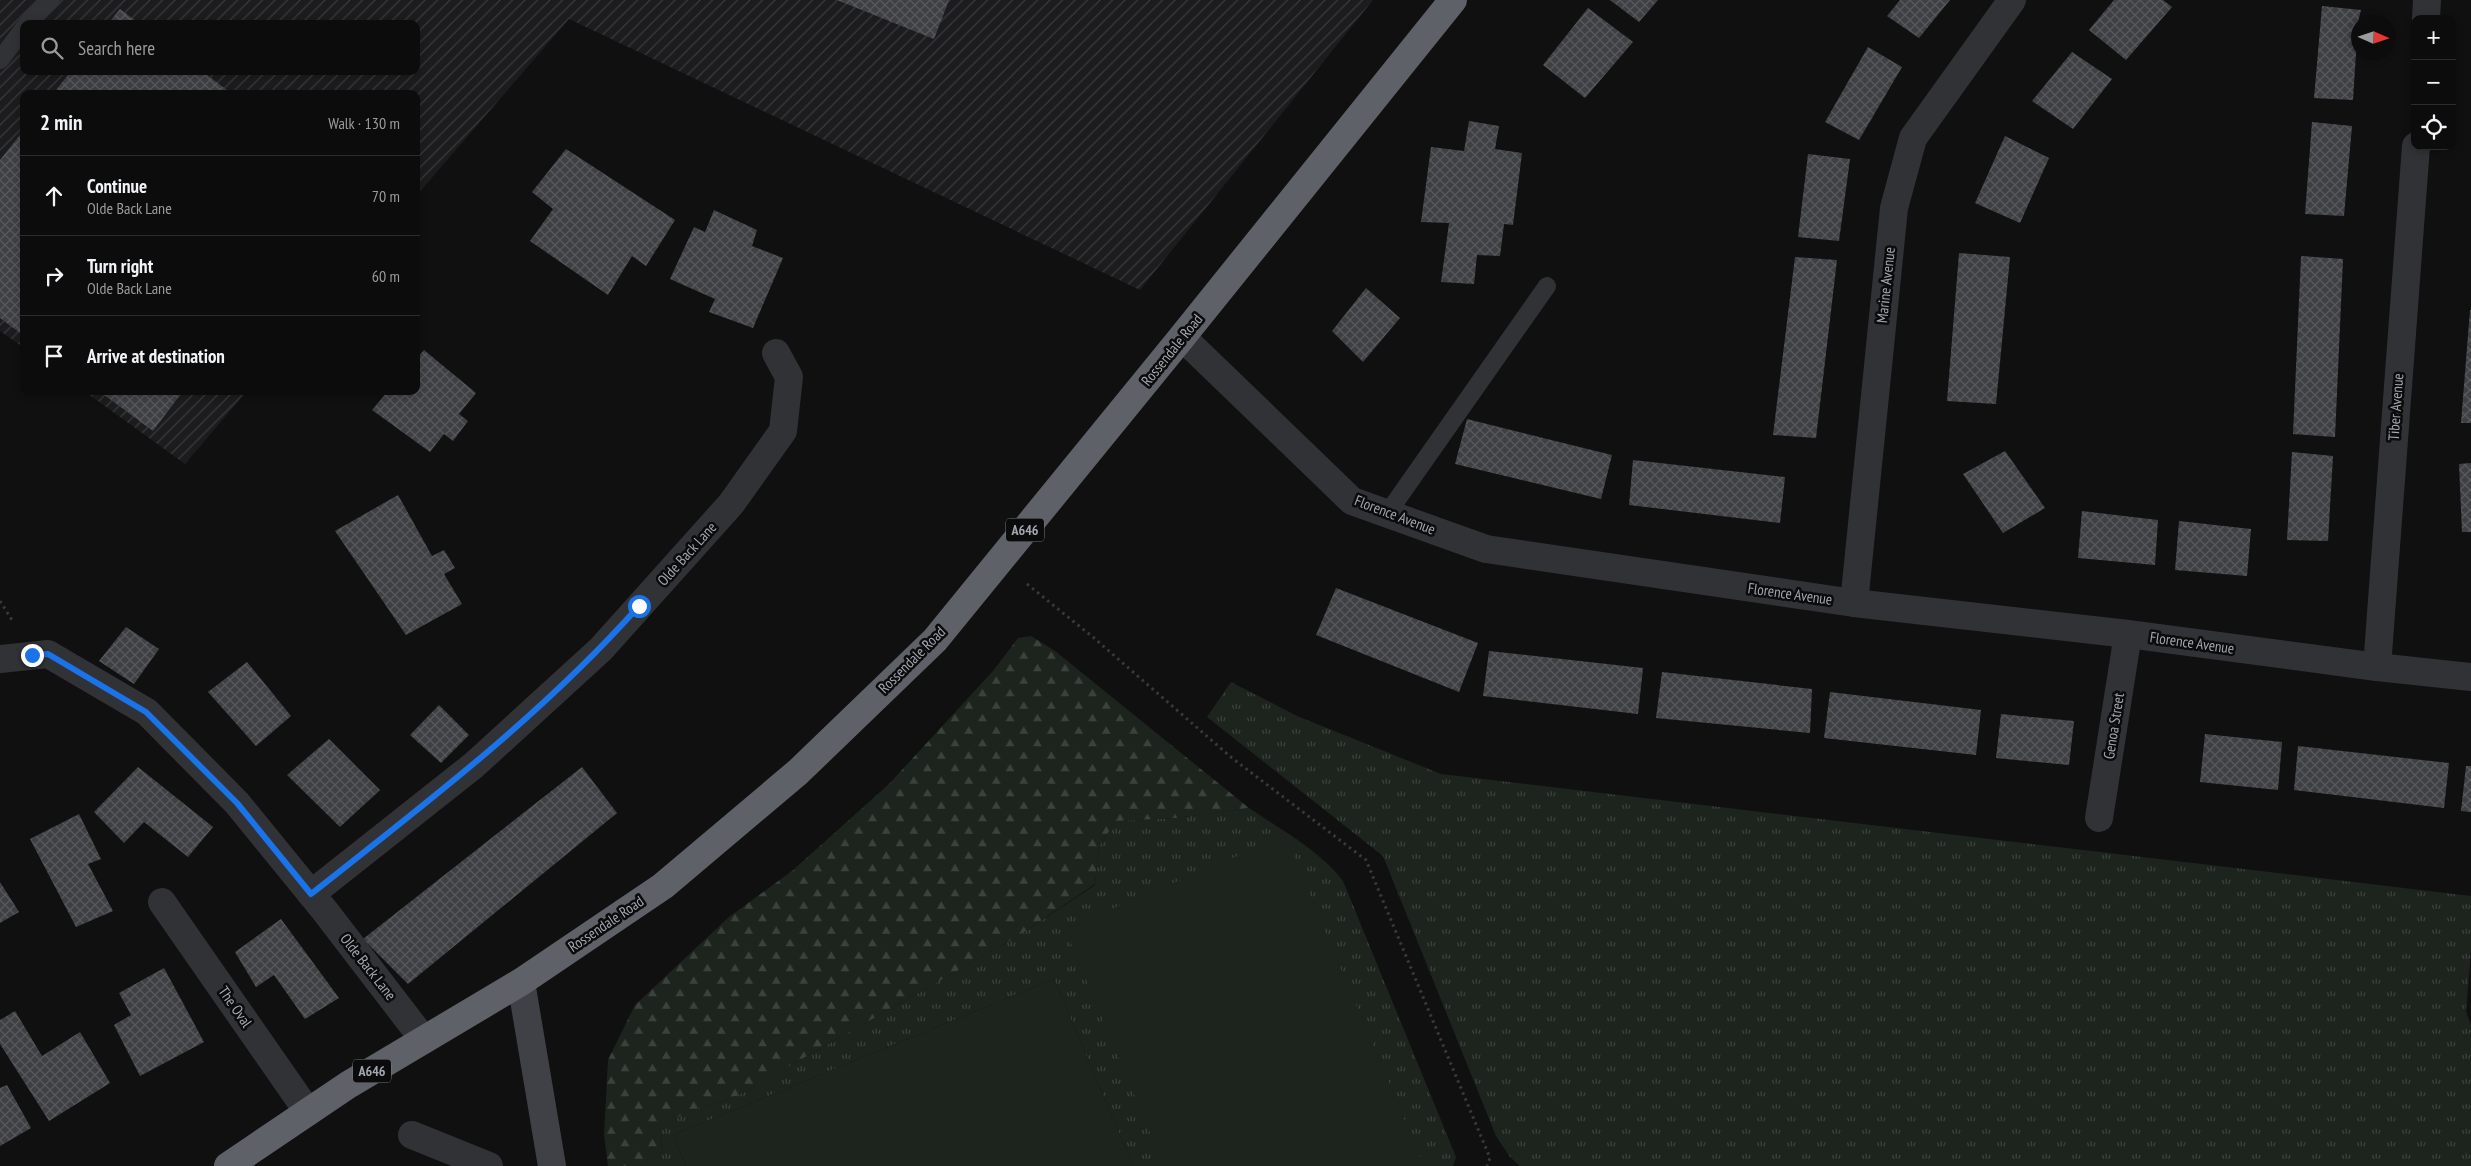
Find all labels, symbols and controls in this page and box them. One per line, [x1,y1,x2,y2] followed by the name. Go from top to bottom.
[2351,15,2396,60] north arrow
[2411,15,2456,150] map controls
[2411,15,2456,60] button: +
[20,20,420,75] search box
[38,34,66,62] icon: search
[78,36,155,60] text: Search here
[2411,60,2456,105] button: −
[2411,105,2456,150] button: locate
[40,109,82,136] text: 2 min
[328,113,400,133] text: Walk · 130 m
[87,174,147,198] text: Continue
[40,182,68,210] icon: ahead
[372,186,400,206] text: 70 m
[87,198,172,218] text: Olde Back Lane
[1872,246,1899,324] street label: Marine Avenue
[87,254,153,278] text: Turn right
[40,262,68,290] icon: right
[372,266,400,286] text: 60 m
[87,278,172,298] text: Olde Back Lane
[1137,310,1206,389] street label: Rossendale Road
[40,342,68,370] icon: arrive
[87,344,225,368] text: Arrive at destination
[2384,373,2407,441] street label: Tiber Avenue
[1352,490,1438,539] street label: Florence Avenue
[653,518,720,590] street label: Olde Back Lane
[1006,518,1044,542] road number: A646
[1747,578,1834,609] street label: Florence Avenue
[628,595,651,618] route start
[874,622,949,697] street label: Rossendale Road
[2149,627,2236,658] street label: Florence Avenue
[21,644,44,667] route end
[2099,691,2128,760] street label: Genoa Street
[564,891,647,956] street label: Rossendale Road
[336,930,400,1004] street label: Olde Back Lane
[214,982,257,1031] street label: The Oval
[353,1060,391,1082] road number: A646

